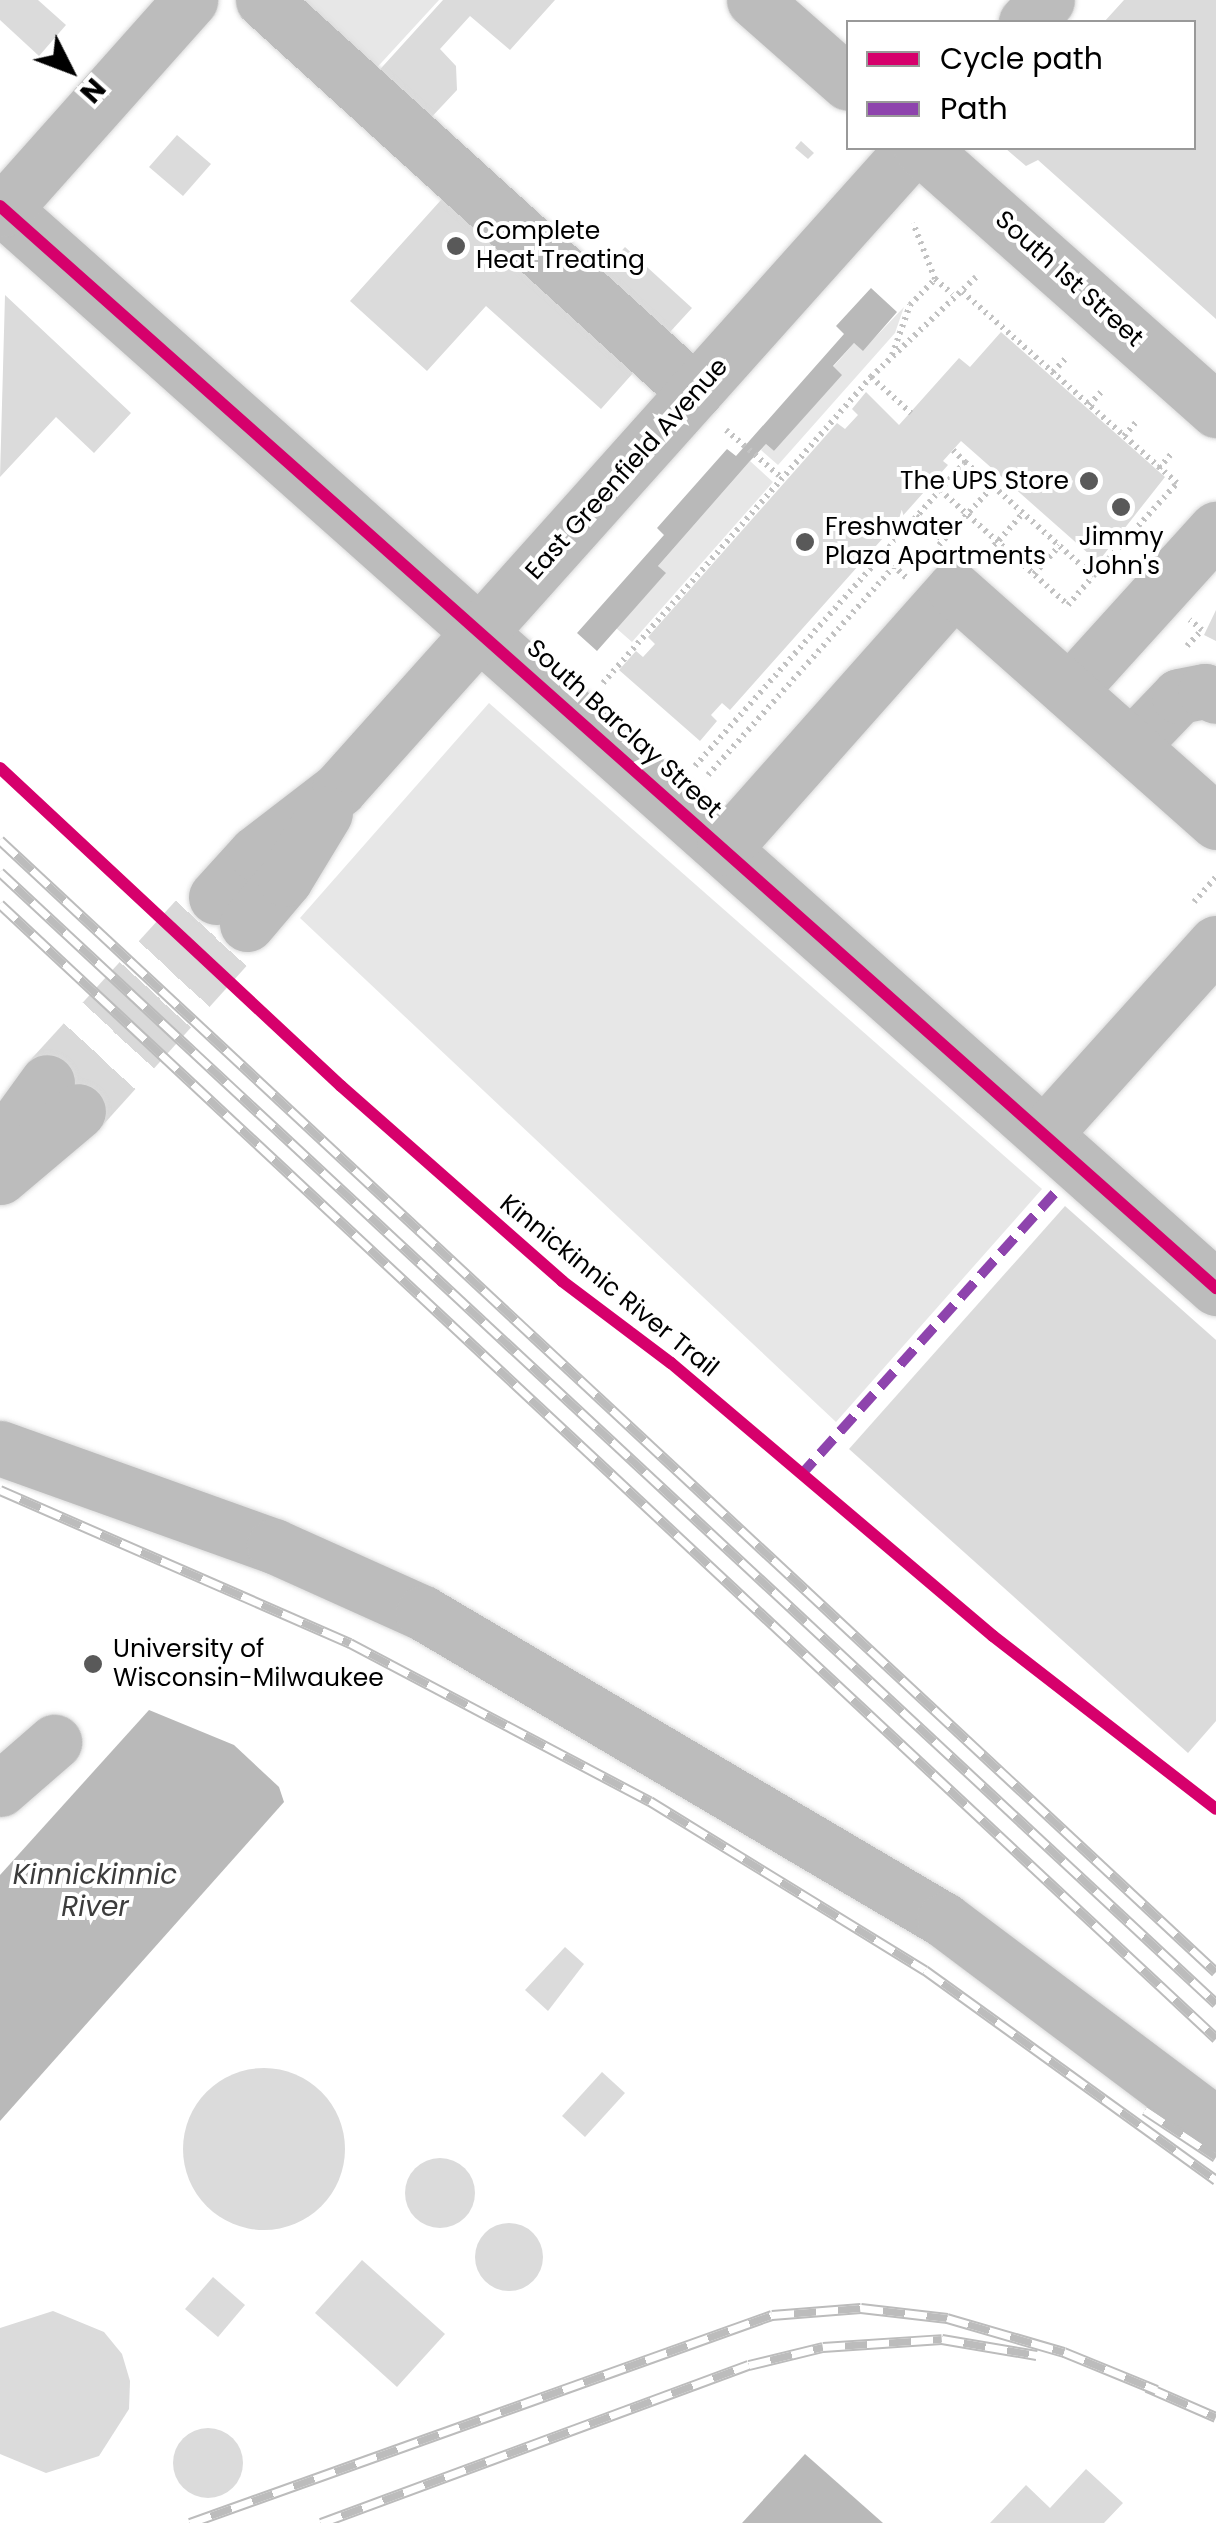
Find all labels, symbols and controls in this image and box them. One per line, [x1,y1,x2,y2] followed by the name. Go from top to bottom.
[20,20,120,120] north arrow
[846,20,1196,150] legend
[940,37,1103,80] text: Cycle path
[71,70,114,111] text: N
[940,87,1008,130] text: Path
[989,205,1149,353] street label: South 1st Street
[476,217,645,276] place label: Complete Heat Treating
[445,235,467,257] marker: Complete Heat Treating
[520,352,734,586] street label: East Greenfield Avenue
[900,466,1069,496] place label: The UPS Store
[1078,470,1100,492] marker: The UPS Store
[1110,496,1132,518] marker: Jimmy John's
[825,513,1046,572] place label: Freshwater Plaza Apartments
[1079,523,1163,582] place label: Jimmy John's
[794,531,816,553] marker: Freshwater Plaza Apartments
[520,633,728,825] street label: South Barclay Street
[494,1189,724,1383] street label: Kinnickinnic River Trail
[113,1635,384,1694] place label: University of Wisconsin-Milwaukee
[82,1653,104,1675] marker: University of Wisconsin-Milwaukee
[13,1858,177,1924] water label: Kinnickinnic River

